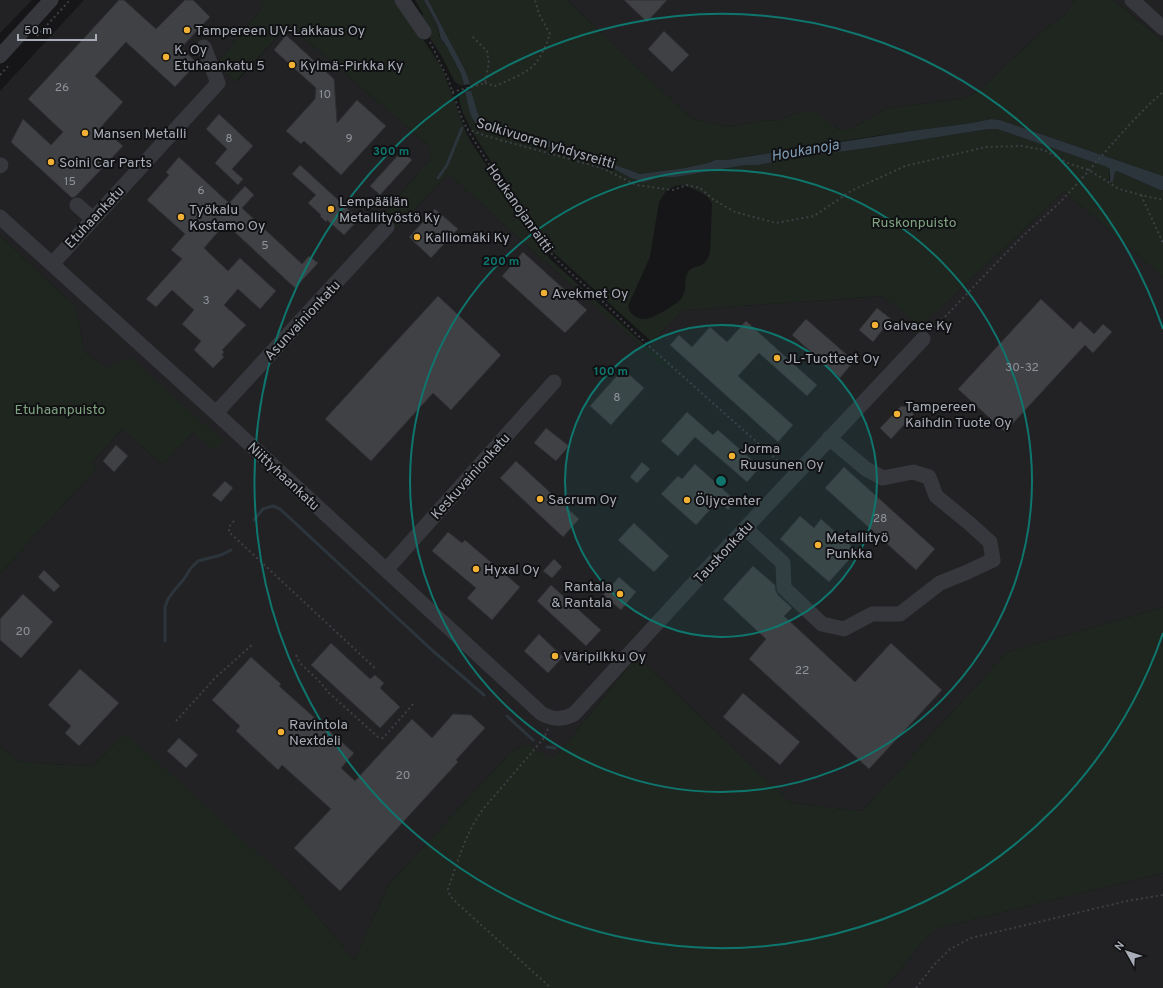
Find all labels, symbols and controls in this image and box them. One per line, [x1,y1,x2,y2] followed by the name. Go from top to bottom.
[18,16,96,42] scale bar
[24,23,52,39] text: 50 m
[195,23,365,40] place label: Tampereen UV-Lakkaus Oy
[182,25,192,35] marker: Tampereen UV-Lakkaus Oy
[174,42,265,75] place label: K. Oy Etuhaankatu 5
[161,52,171,62] marker: K. Oy Etuhaankatu 5
[300,58,403,75] place label: Kylmä-Pirkka Ky
[287,60,297,70] marker: Kylmä-Pirkka Ky
[55,80,69,96] house number: 26
[319,87,331,103] house number: 10
[474,115,617,174] street label: Solkivuoren yhdysreitti
[93,126,187,143] place label: Mansen Metalli
[80,128,90,138] marker: Mansen Metalli
[225,131,233,147] house number: 8
[345,131,353,147] house number: 9
[770,136,841,167] water label: Houkanoja
[373,144,409,160] text: 300 m
[59,155,152,172] place label: Soini Car Parts
[46,157,56,167] marker: Soini Car Parts
[482,161,556,257] street label: Houkanojanraitti
[64,174,76,190] house number: 15
[62,183,128,253] street label: Etuhaankatu
[197,183,205,199] house number: 6
[339,194,440,227] place label: Lempäälän Metallityöstö Ky
[189,202,265,235] place label: Työkalu Kostamo Oy
[326,204,336,214] marker: Lempäälän Metallityöstö Ky
[176,212,186,222] marker: Työkalu Kostamo Oy
[871,215,957,232] park label: Ruskonpuisto
[425,230,510,247] place label: Kalliomäki Ky
[412,232,422,242] marker: Kalliomäki Ky
[261,238,269,254] house number: 5
[483,254,519,270] text: 200 m
[262,277,345,365] street label: Asunvainionkatu
[552,286,629,303] place label: Avekmet Oy
[539,288,549,298] marker: Avekmet Oy
[202,293,210,309] house number: 3
[883,318,952,335] place label: Galvace Ky
[870,320,880,330] marker: Galvace Ky
[785,351,880,368] place label: JL-Tuotteet Oy
[772,353,782,363] marker: JL-Tuotteet Oy
[1005,360,1039,376] house number: 30-32
[594,364,628,380] text: 100 m
[613,390,621,406] house number: 8
[905,399,1012,432] place label: Tampereen Kaihdin Tuote Oy
[15,402,106,419] park label: Etuhaanpuisto
[892,409,902,419] marker: Tampereen Kaihdin Tuote Oy
[428,430,514,524] street label: Keskuvainionkatu
[243,439,323,515] street label: Niittyhaankatu
[740,441,824,474] place label: Jorma Ruusunen Oy
[727,451,737,461] marker: Jorma Ruusunen Oy
[714,474,728,488] centre of rings
[548,492,617,509] place label: Sacrum Oy
[695,492,761,510] place label: Öljycenter
[535,494,545,504] marker: Sacrum Oy
[682,495,692,505] marker: Öljycenter
[873,511,887,527] house number: 28
[691,518,757,588] street label: Tauskonkatu
[826,530,889,563] place label: Metallityö Punkka
[813,540,823,550] marker: Metallityö Punkka
[484,562,540,579] place label: Hyxal Oy
[471,564,481,574] marker: Hyxal Oy
[551,579,612,612] place label: Rantala & Rantala
[615,589,625,599] marker: Rantala & Rantala
[15,624,31,640] house number: 20
[563,649,646,666] place label: Väripilkku Oy
[550,651,560,661] marker: Väripilkku Oy
[795,663,809,679] house number: 22
[289,717,348,750] place label: Ravintola Nextdeli
[276,727,286,737] marker: Ravintola Nextdeli
[395,768,411,784] house number: 20
[1107,932,1147,972] north arrow
[1112,939,1128,954] text: N

